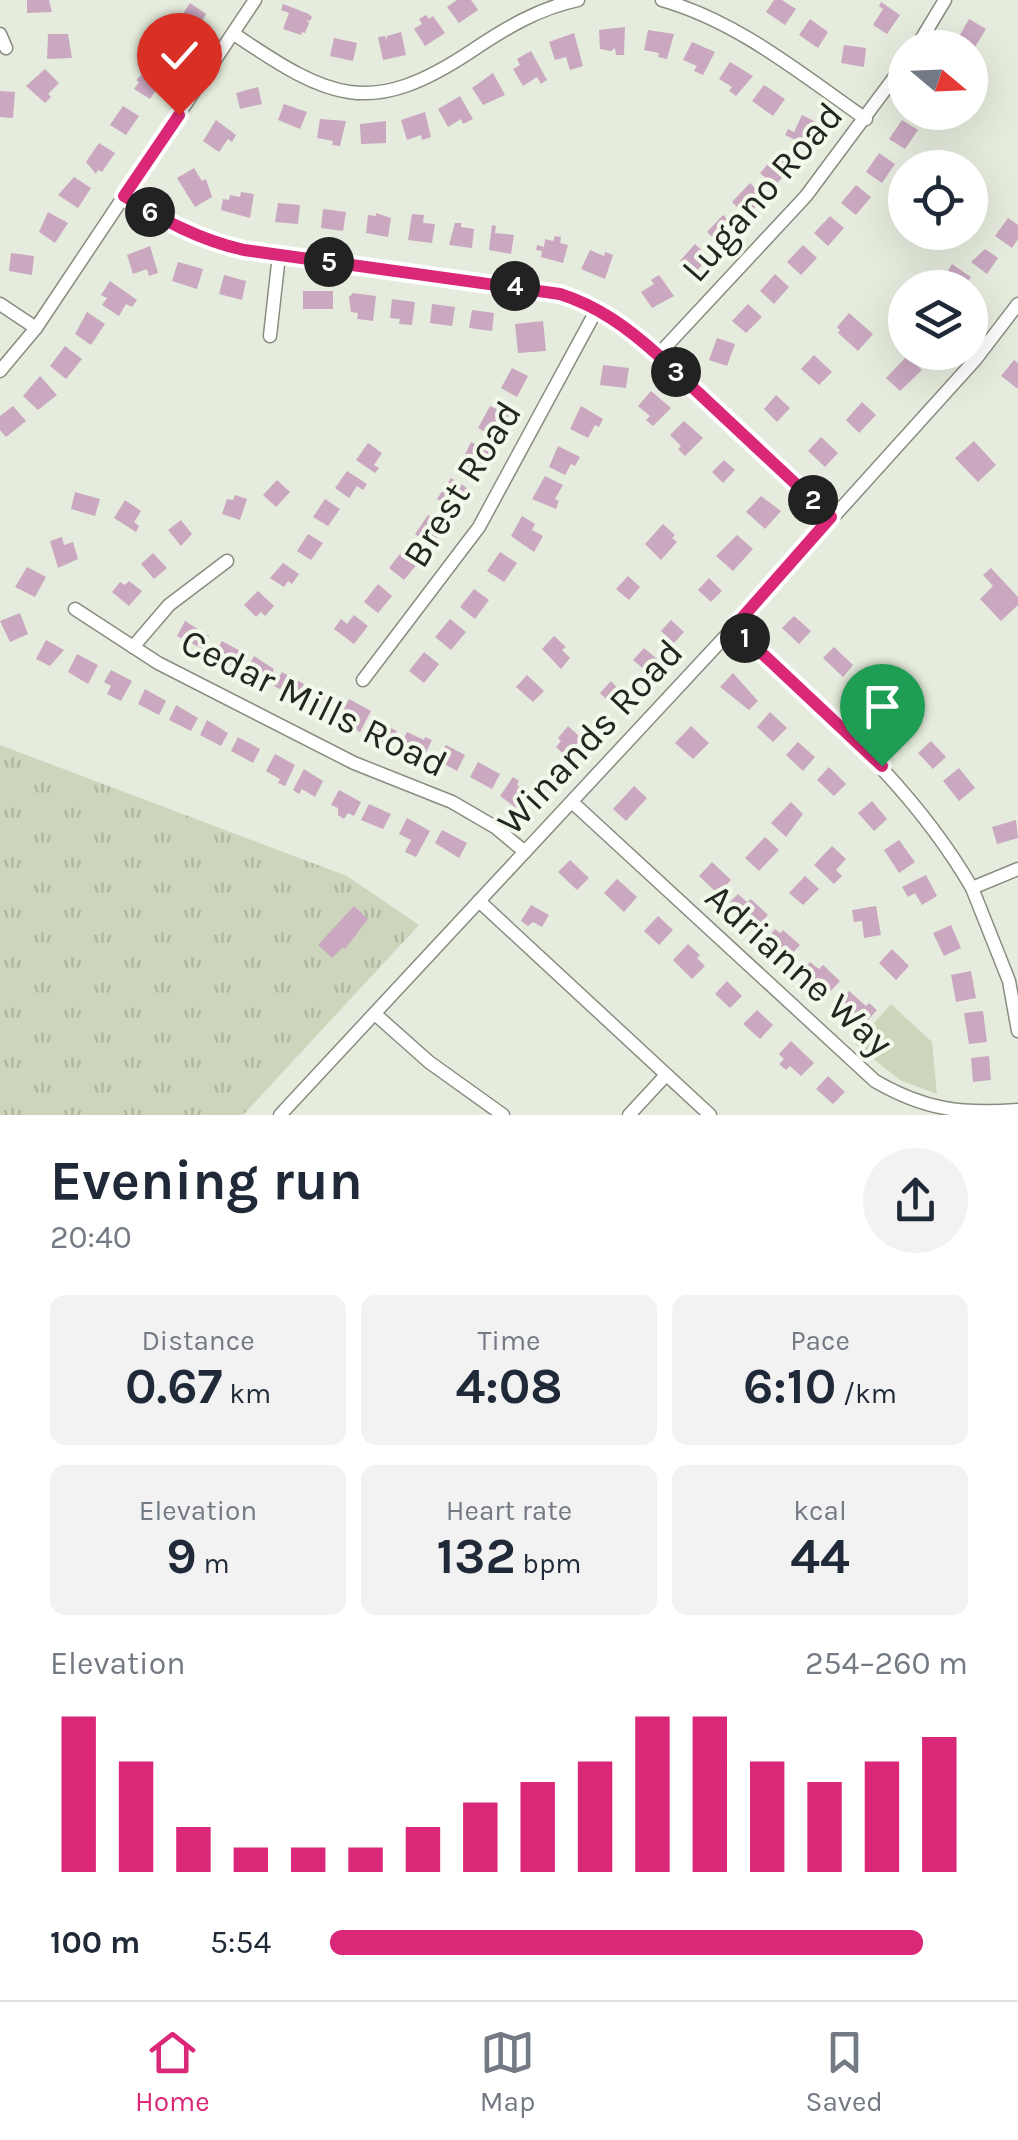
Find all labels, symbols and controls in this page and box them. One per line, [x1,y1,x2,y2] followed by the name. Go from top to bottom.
[137,13,222,116] pin
[152,28,207,83] icon: check
[888,30,988,130] north arrow
[888,30,988,370] map controls
[672,93,852,291] street label: Lugano Road
[888,150,988,250] button: locate
[125,187,175,237] pin: 6
[142,195,159,228] text: 6
[304,237,354,287] pin: 5
[321,245,337,278] text: 5
[490,261,540,311] pin: 4
[507,269,523,302] text: 4
[888,270,988,370] button: layers
[651,347,701,397] pin: 3
[667,355,685,388] text: 3
[393,393,531,575] street label: Brest Road
[788,475,838,525] pin: 2
[805,483,821,516] text: 2
[720,613,770,663] pin: 1
[174,619,454,787] street label: Cedar Mills Road
[740,621,750,654] text: 1
[488,630,692,844] street label: Winands Road
[840,664,925,767] pin
[855,679,910,734] icon: arrive
[696,874,902,1066] street label: Adrianne Way
[863,1148,968,1253] button: share
[50,1149,363,1213] text: Evening run
[50,1219,132,1256] text: 20:40
[141,1324,255,1357] text: Distance
[478,1324,540,1357] text: Time
[790,1324,850,1357] text: Pace
[125,1357,222,1416] text: 0.67
[455,1357,563,1416] text: 4:08
[743,1357,836,1416] text: 6:10
[222,1377,271,1410] text: km
[836,1377,897,1410] text: /km
[139,1494,257,1527] text: Elevation
[446,1494,572,1527] text: Heart rate
[793,1494,847,1527] text: kcal
[166,1527,197,1586] text: 9
[437,1527,516,1586] text: 132
[790,1527,850,1586] text: 44
[197,1547,230,1580] text: m
[516,1547,582,1580] text: bpm
[50,1645,185,1682] text: Elevation
[805,1645,968,1682] text: 254–260 m
[50,1924,140,1961] text: 100 m
[210,1924,271,1961] text: 5:54
[135,2025,210,2118] tab: Home
[480,2025,535,2118] tab: Map
[806,2025,883,2118] tab: Saved

